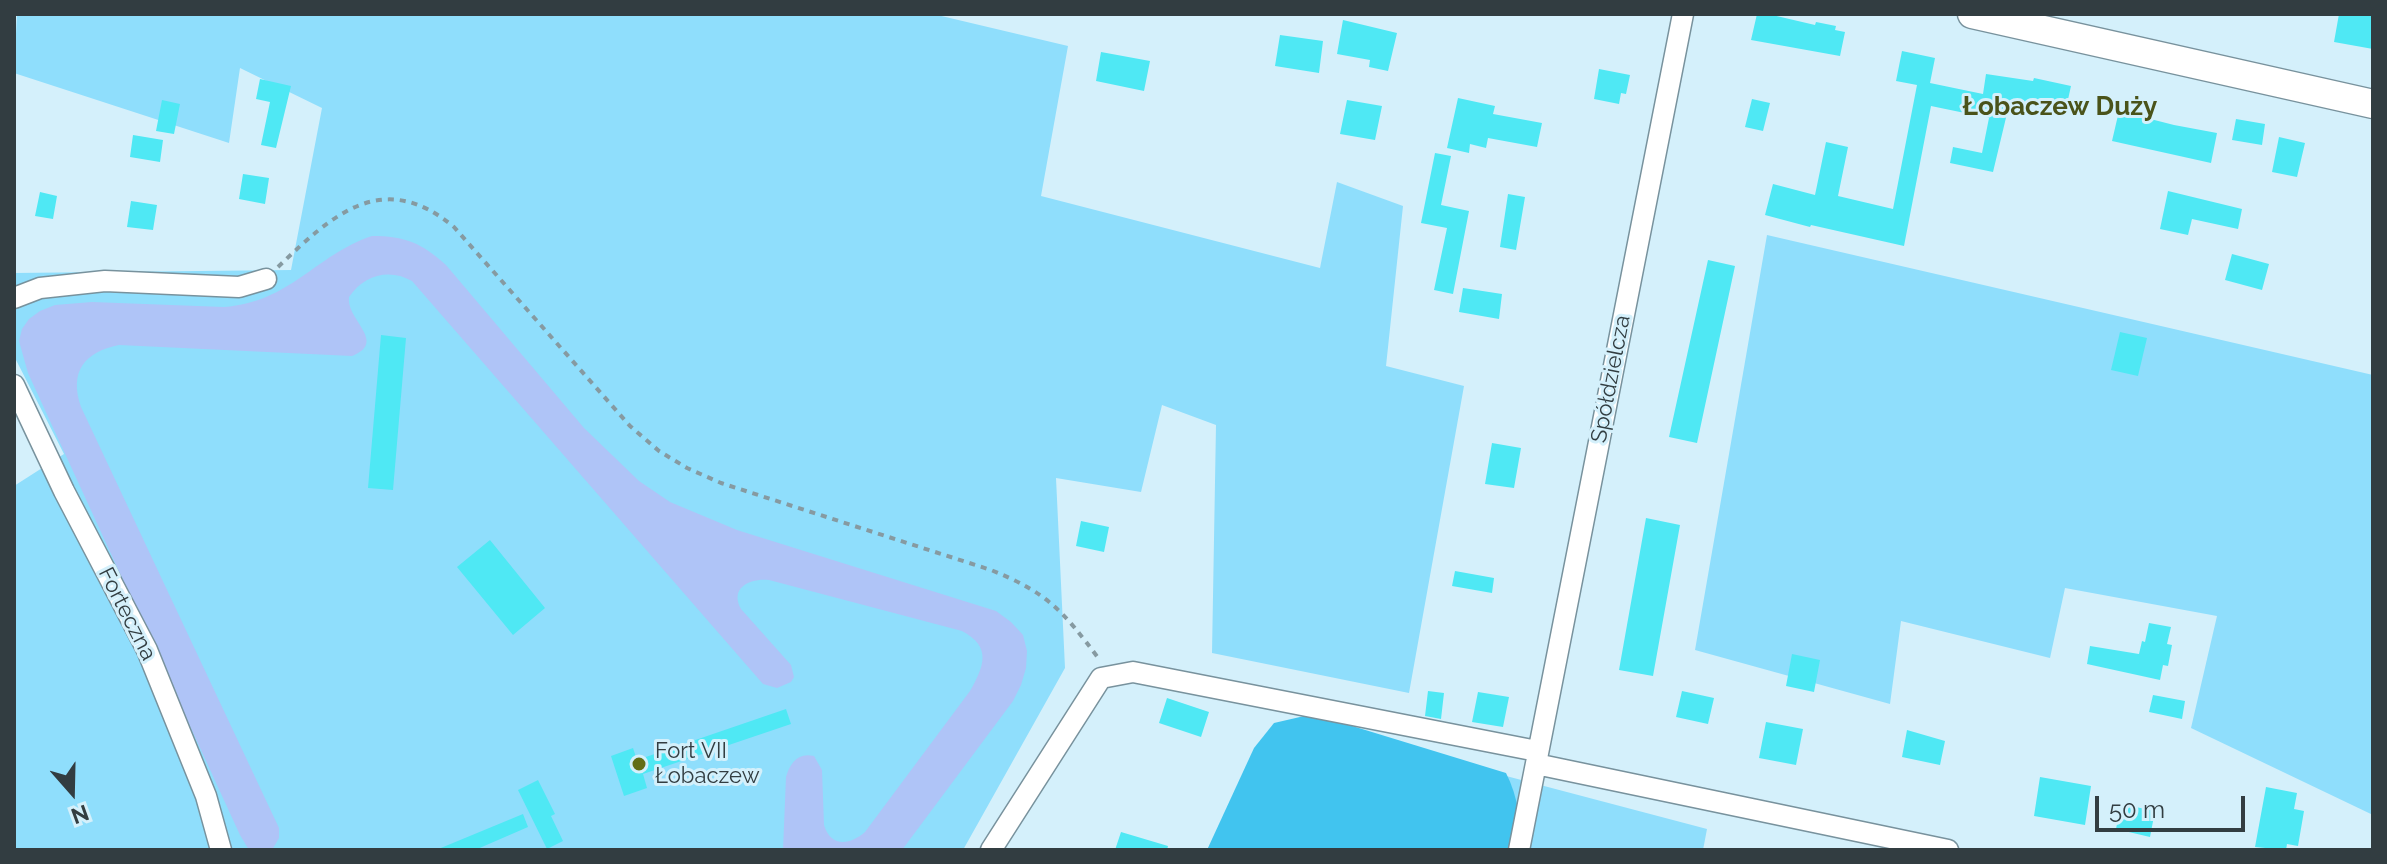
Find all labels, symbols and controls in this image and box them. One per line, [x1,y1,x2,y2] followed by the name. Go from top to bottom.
[1963,91,2157,123] district label: Łobaczew Duży
[1586,313,1636,445] street label: Spółdzielcza
[92,563,162,665] street label: Forteczna
[655,738,760,790] place label: Fort VII Łobaczew
[32,752,112,832] north arrow
[630,755,648,773] marker: Fort VII Łobaczew
[2099,780,2249,830] scale bar
[2109,795,2165,824] text: 50 m
[68,799,93,830] text: N

